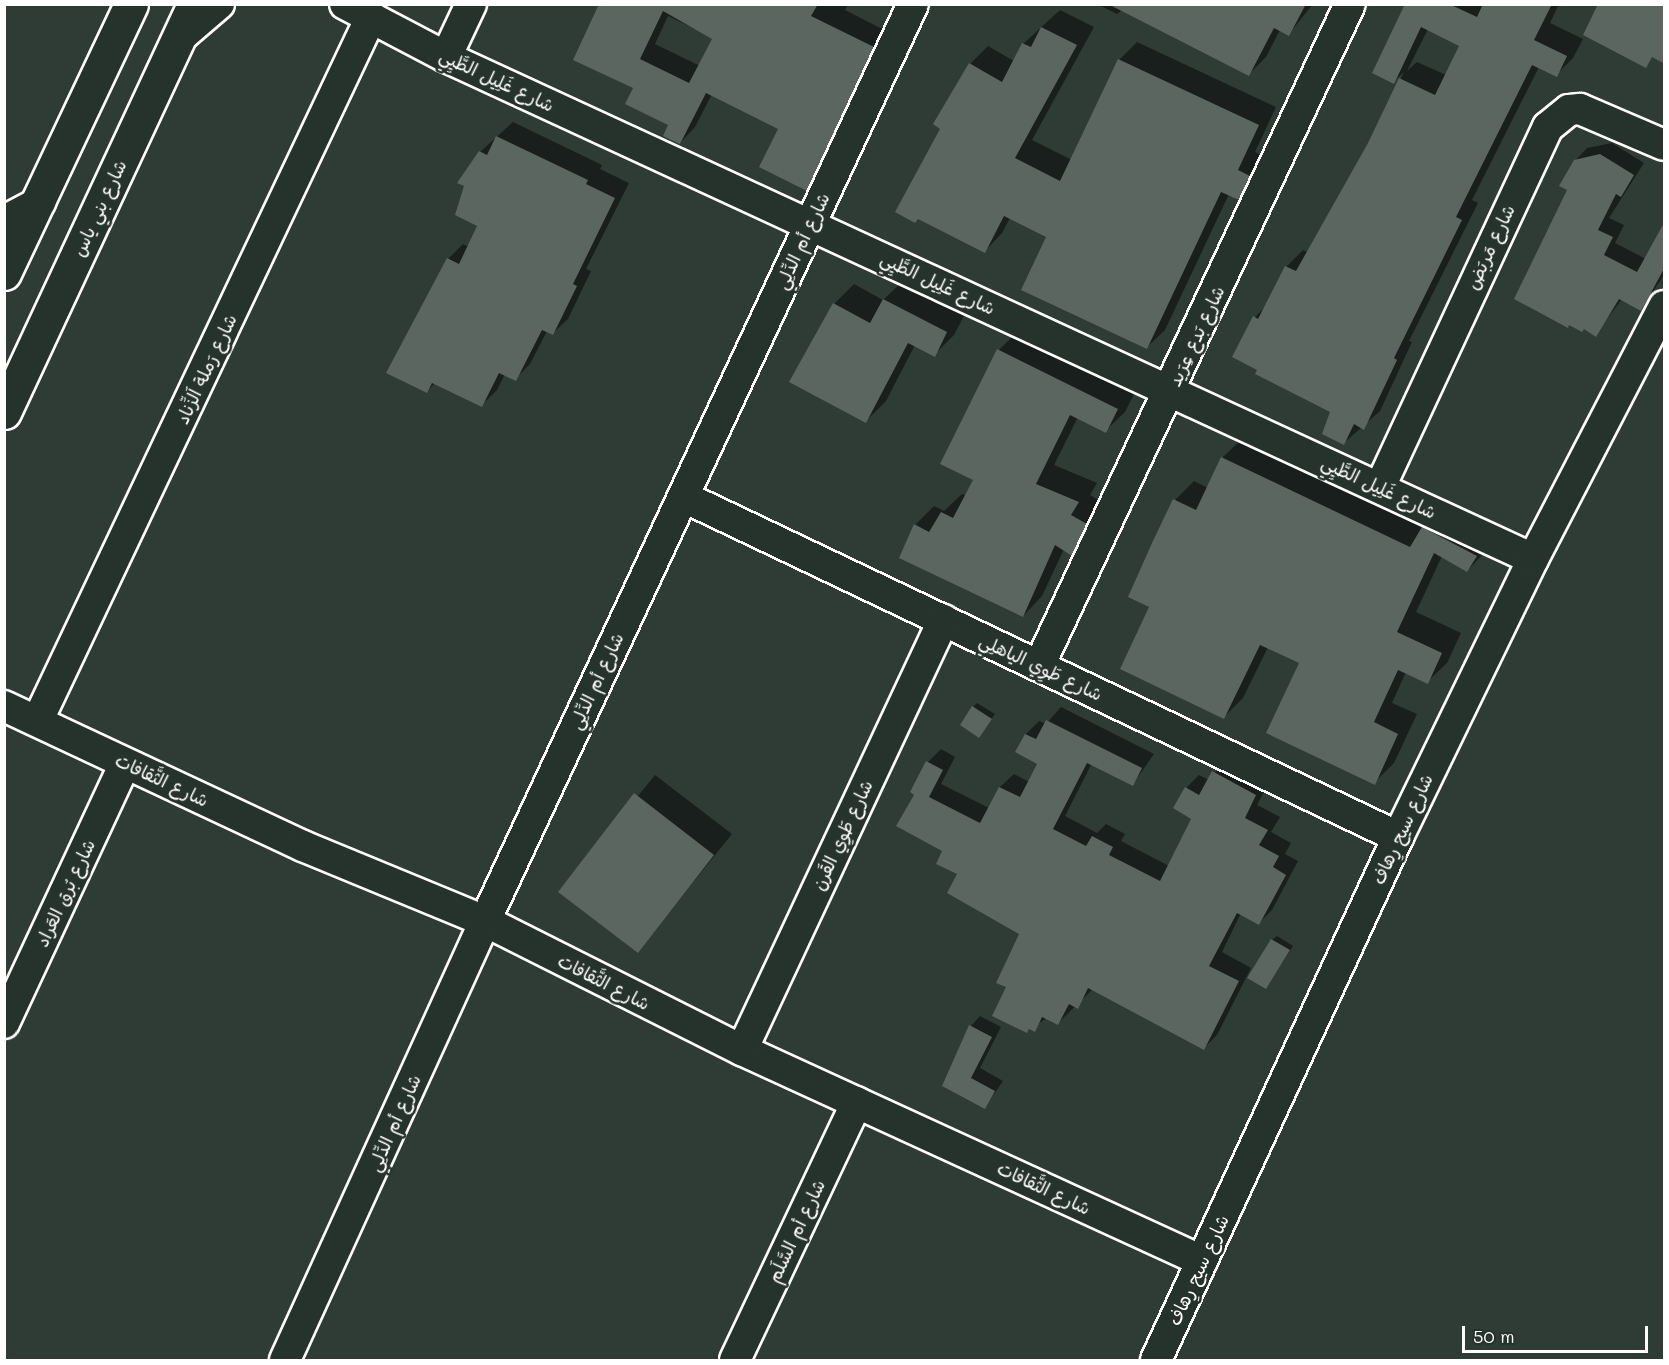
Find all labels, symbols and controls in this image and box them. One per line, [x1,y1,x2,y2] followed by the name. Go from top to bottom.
[436,44,558,116] street label: شارع غَلِيل الطَّيِي
[67,156,131,260] street label: شارع بني ياس
[770,189,834,293] street label: شارع أم الدِّلِي
[1461,201,1519,293] street label: شارع مَربَض
[877,247,999,319] street label: شارع غَلِيل الطَّيِي
[1163,282,1229,390] street label: شارع بَدع عِرَيد
[171,311,241,427] street label: شارع رَملة اَلزِّناد
[1318,451,1440,523] street label: شارع غَلِيل الطَّيِي
[564,629,628,733] street label: شارع أم الدِّلِي
[976,629,1106,705] street label: شارع طَوِي الياهلِي
[112,749,212,811] street label: شارع الثَّقافات
[1367,770,1437,888] street label: شارع سيح رِهاف
[807,776,877,894] street label: شارع طَوِي القَرن
[31,836,99,950] street label: شارع بُرق العَراد
[554,950,654,1014] street label: شارع الثَّقافات
[363,1071,425,1175] street label: شارع أم الدِّلِي
[994,1157,1094,1219] street label: شارع الثَّقافات
[763,1176,829,1286] street label: شارع أم السَّلَم
[1163,1211,1233,1329] street label: شارع سيح رِهاف
[1465,1314,1651,1352] scale bar
[1473,1324,1515,1348] text: 50 m

